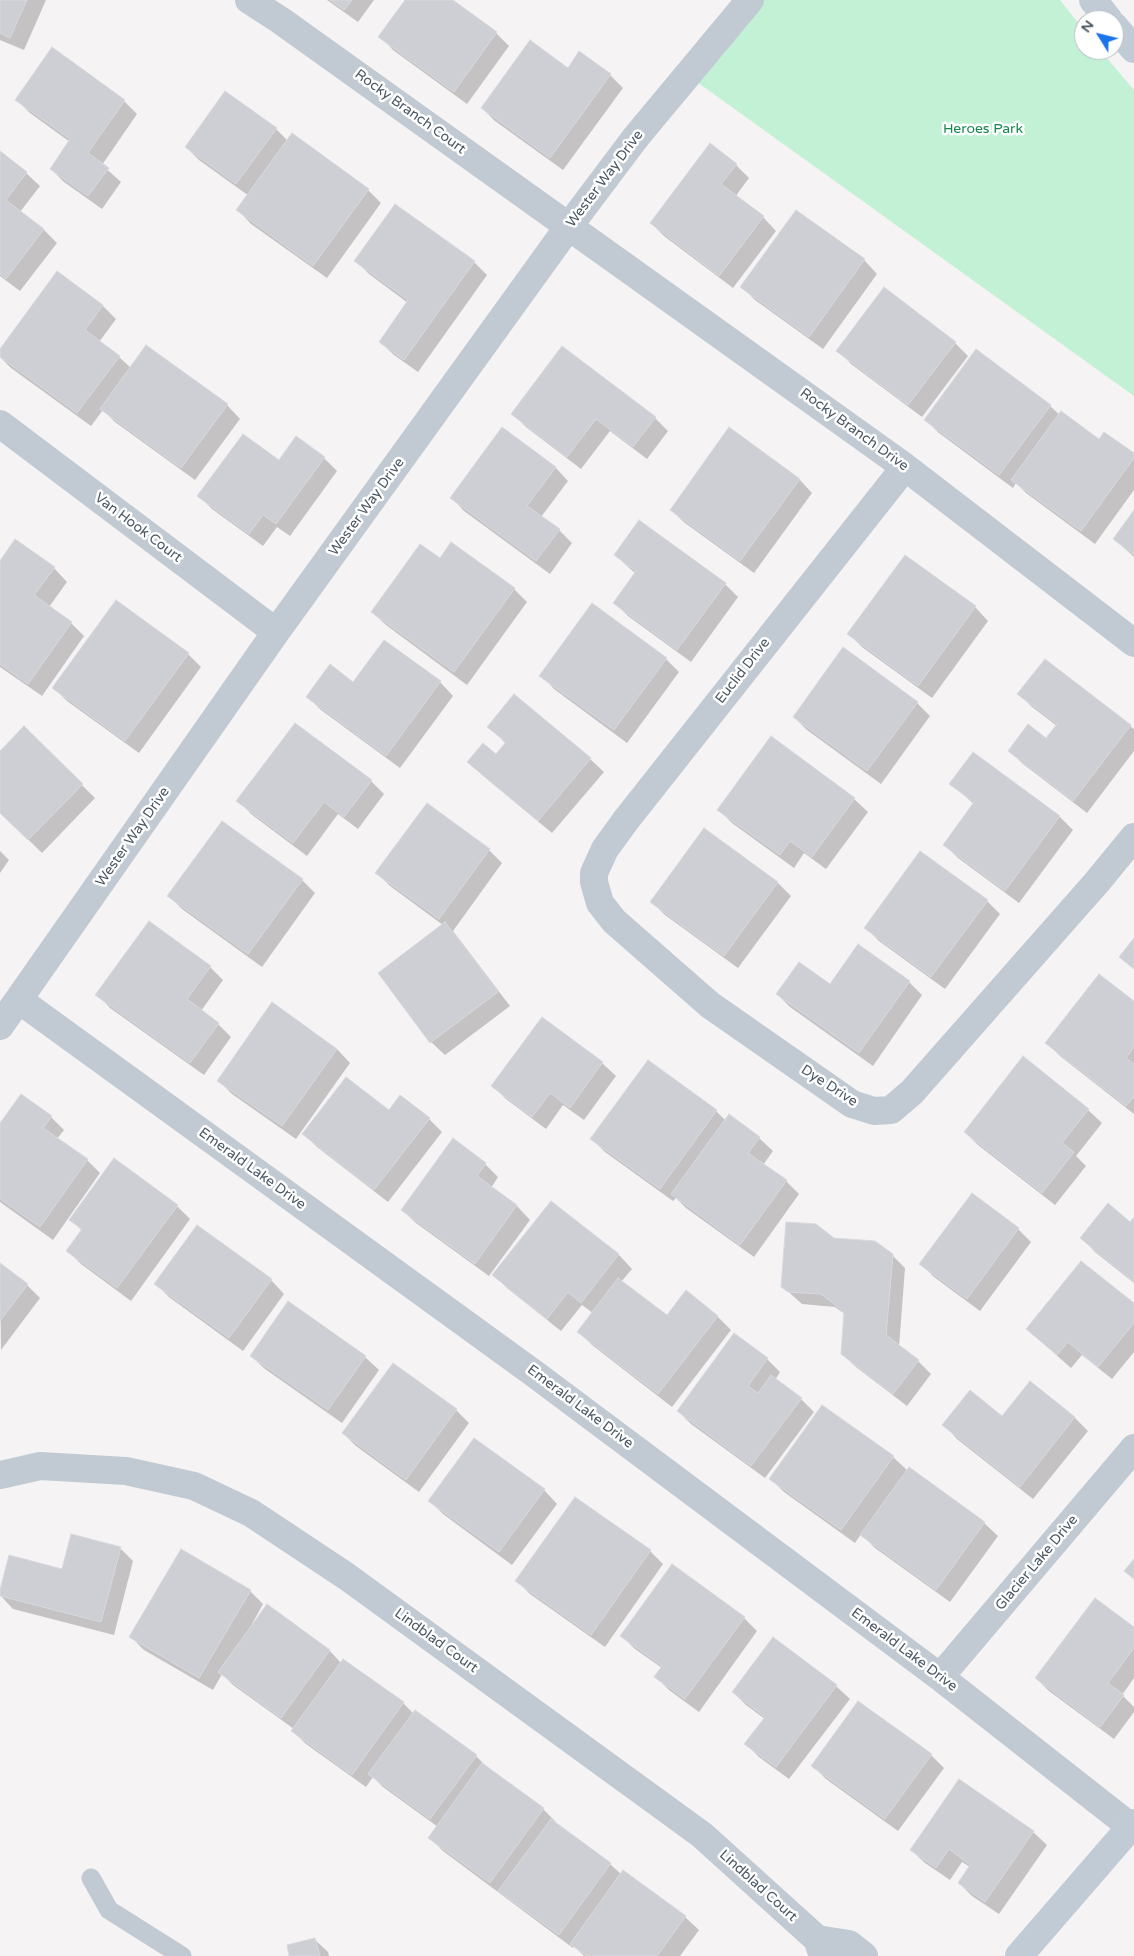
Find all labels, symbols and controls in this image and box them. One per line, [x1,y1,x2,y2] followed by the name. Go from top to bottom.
[1074,10,1124,60] north arrow
[1077,17,1097,36] text: N
[351,66,469,158] street label: Rocky Branch Court
[943,121,1023,137] park label: Heroes Park
[563,127,647,231] street label: Wester Way Drive
[796,385,912,475] street label: Rocky Branch Drive
[326,455,408,559] street label: Wester Way Drive
[91,490,185,566] street label: Van Hook Court
[712,635,774,707] street label: Euclid Drive
[92,784,174,890] street label: Wester Way Drive
[798,1062,860,1110] street label: Dye Drive
[195,1125,309,1213] street label: Emerald Lake Drive
[524,1362,636,1452] street label: Emerald Lake Drive
[992,1512,1082,1614] street label: Glacier Lake Drive
[391,1605,481,1677] street label: Lindblad Court
[848,1605,960,1695] street label: Emerald Lake Drive
[716,1847,800,1925] street label: Lindblad Court

